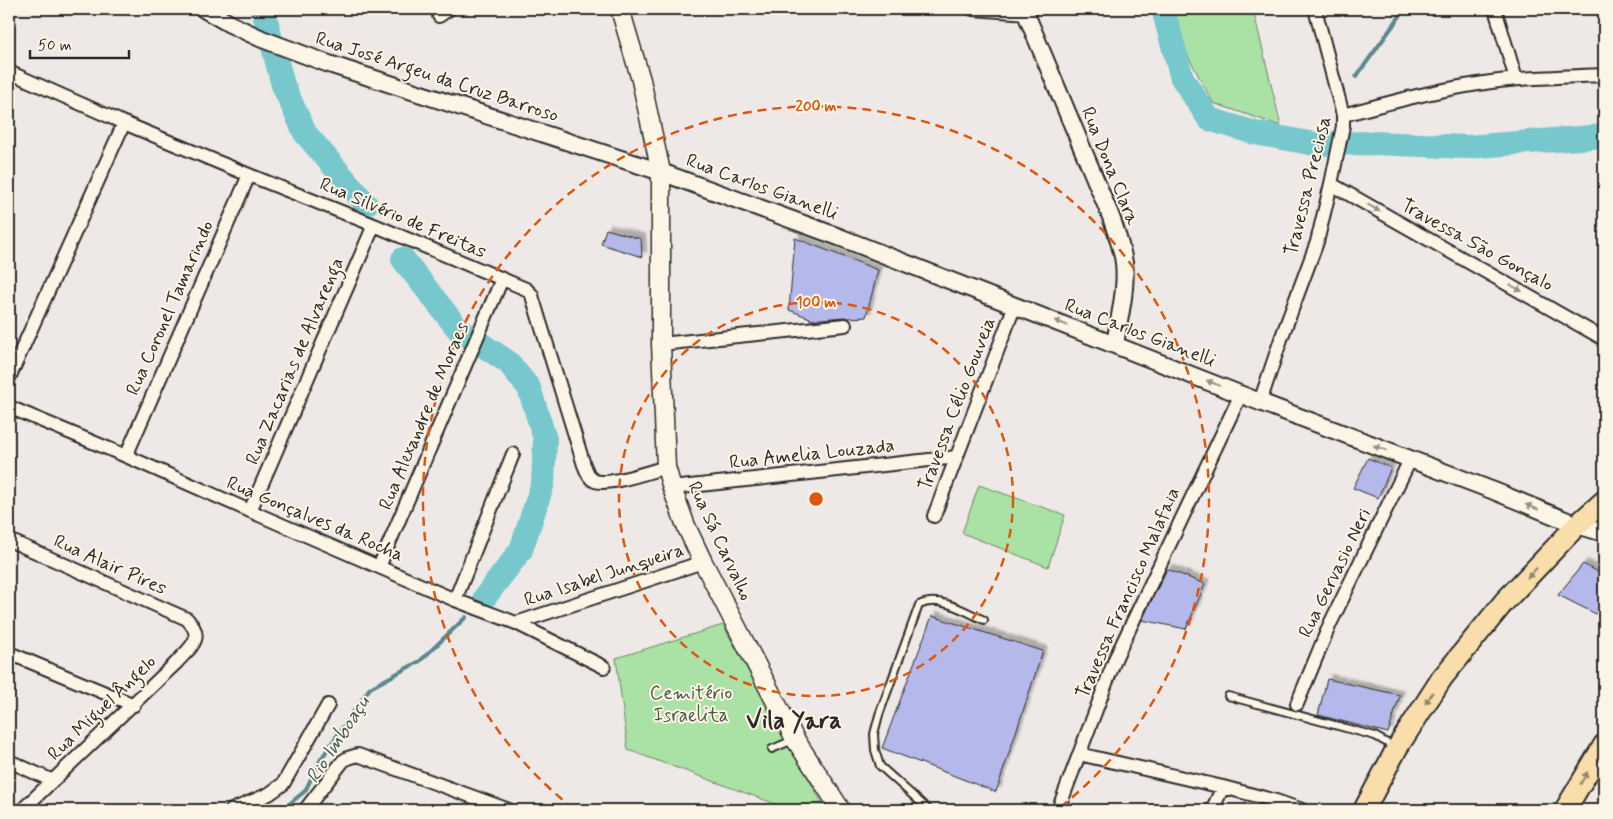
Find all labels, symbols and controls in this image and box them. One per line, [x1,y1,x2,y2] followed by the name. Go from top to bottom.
[311,26,562,131] street label: Rua José Argeu da Cruz Barroso
[30,28,129,60] scale bar
[38,36,72,56] text: 50 m
[796,97,837,117] text: 200 m
[1075,103,1145,229] street label: Rua Dona Clara
[1279,114,1337,258] street label: Travessa Preciosa
[683,148,841,226] street label: Rua Carlos Gianelli
[316,172,490,264] street label: Rua Silvério de Freitas
[1396,193,1558,297] street label: Travessa São Gonçalo
[1366,204,1381,212] one-way arrow
[120,217,220,399] street label: Rua Coronel Tamarindo
[240,254,353,470] street label: Rua Zacarias de Alvarenga
[1509,283,1522,292] one-way arrow
[796,293,836,313] text: 100 m
[1061,293,1219,373] street label: Rua Carlos Gianelli
[912,314,1002,494] street label: Travessa Célio Gouveia
[373,318,475,514] street label: Rua Alexandre de Moraes
[1054,319,1068,327] one-way arrow
[1205,379,1220,386] one-way arrow
[728,433,896,475] street label: Rua Amelia Louzada
[1372,444,1387,452] one-way arrow
[223,470,407,568] street label: Rua Gonçalves da Rocha
[682,477,759,605] street label: Rua Sá Carvalho
[1070,483,1186,703] street label: Travessa Francisco Malafaia
[807,490,825,508] centre of rings
[1525,502,1539,510] one-way arrow
[1293,504,1377,642] street label: Rua Gervasio Neri
[50,529,170,601] street label: Rua Alair Pires
[521,537,687,613] street label: Rua Isabel Junqueira
[1526,567,1538,579] one-way arrow
[42,650,164,768] street label: Rua Miguel Ângelo
[650,681,732,728] park label: Cemitério Israelita
[300,690,377,789] water label: Rio Imboaçu
[1424,692,1433,705] one-way arrow
[746,706,842,737] district label: Vila Yara
[1580,771,1589,784] one-way arrow

